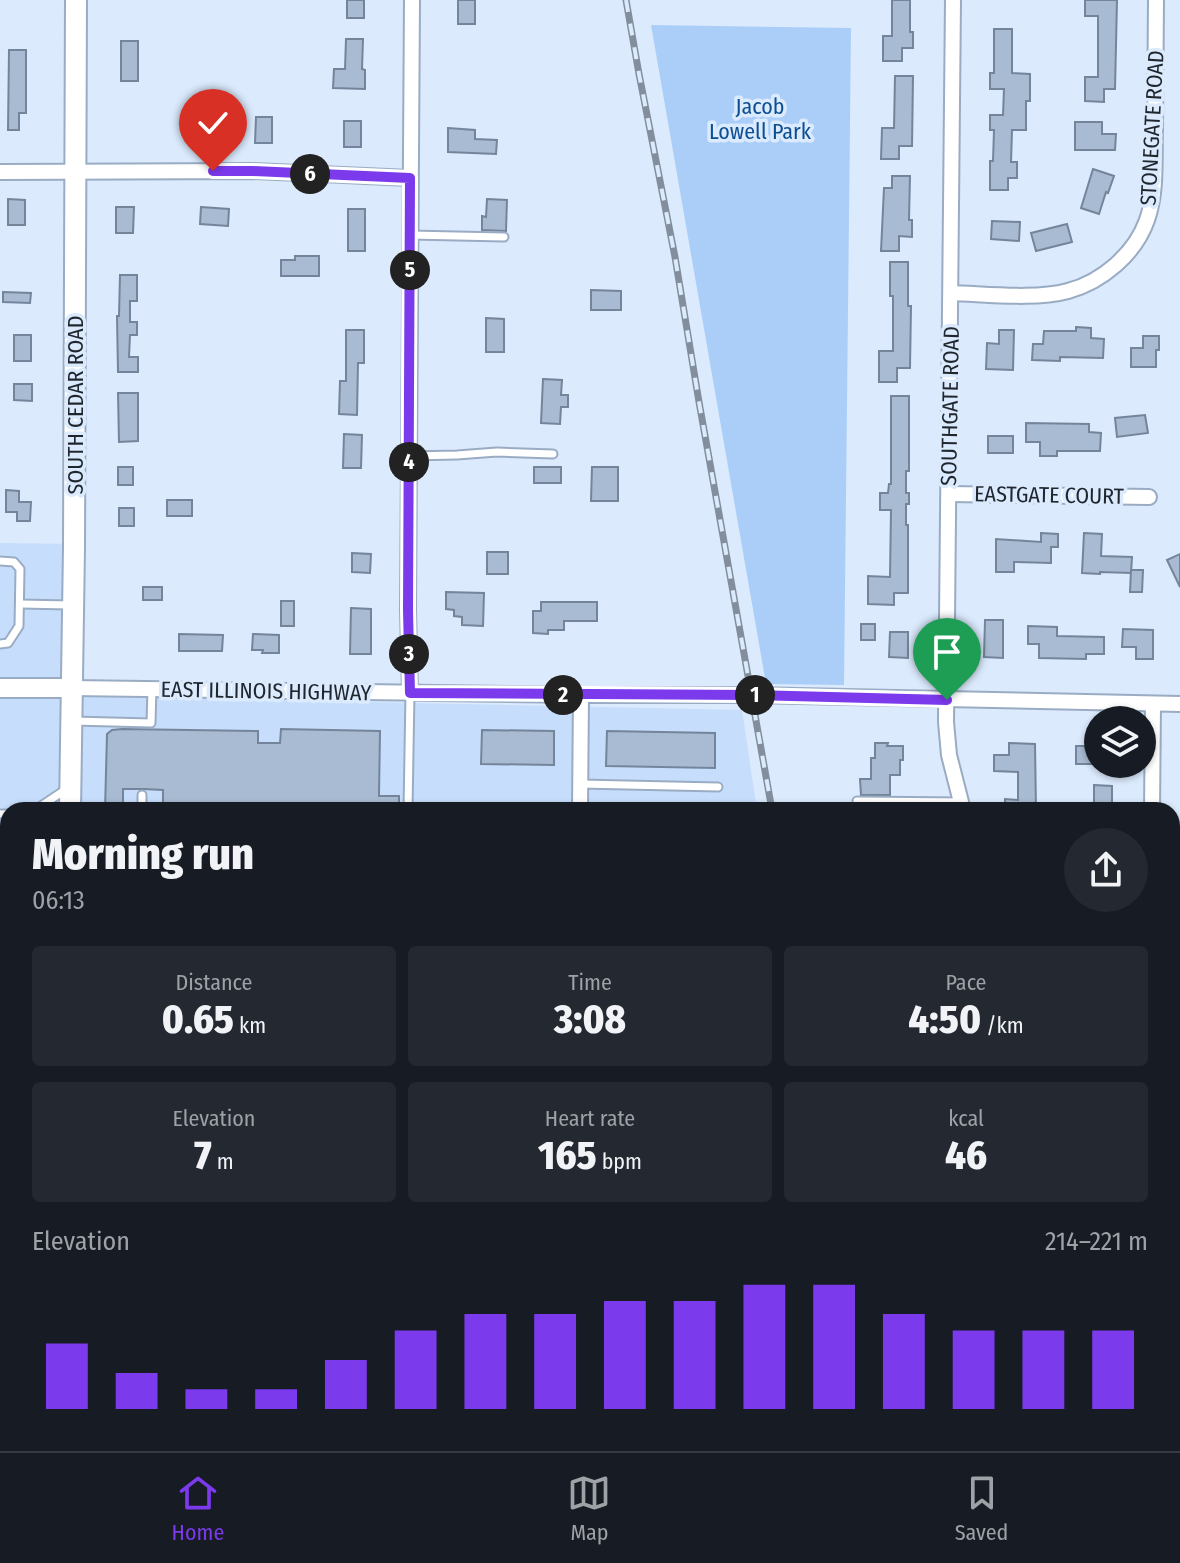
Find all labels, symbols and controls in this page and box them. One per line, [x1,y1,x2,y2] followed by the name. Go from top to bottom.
[1134,50,1170,206] street label: STONEGATE ROAD
[179,89,247,171] pin
[709,93,812,145] park label: Jacob Lowell Park
[191,101,235,145] icon: check
[290,154,330,194] pin: 6
[304,160,316,187] text: 6
[390,250,430,290] pin: 5
[405,256,415,283] text: 5
[62,316,89,494] street label: SOUTH CEDAR ROAD
[935,326,965,486] street label: SOUTHGATE ROAD
[389,442,429,482] pin: 4
[403,448,415,475] text: 4
[974,480,1125,510] street label: EASTGATE COURT
[913,618,981,700] pin
[925,630,969,674] icon: arrive
[389,634,429,674] pin: 3
[404,640,414,667] text: 3
[543,675,583,715] pin: 2
[735,675,775,715] pin: 1
[160,676,372,706] street label: EAST ILLINOIS HIGHWAY
[558,681,568,708] text: 2
[750,681,760,708] text: 1
[1084,706,1156,778] map controls
[1084,706,1156,778] button: layers
[32,828,254,881] text: Morning run
[1064,828,1148,912] button: share
[32,885,85,916] text: 06:13
[175,969,253,996] text: Distance
[568,969,612,996] text: Time
[945,969,987,996] text: Pace
[162,996,234,1044] text: 0.65
[554,996,626,1044] text: 3:08
[908,996,981,1044] text: 4:50
[234,1012,266,1039] text: km
[981,1012,1024,1039] text: /km
[173,1105,255,1132] text: Elevation
[545,1105,635,1132] text: Heart rate
[948,1105,984,1132] text: kcal
[194,1132,212,1180] text: 7
[538,1132,596,1180] text: 165
[945,1132,987,1180] text: 46
[212,1148,234,1175] text: m
[596,1148,642,1175] text: bpm
[32,1226,130,1257] text: Elevation
[1045,1226,1148,1257] text: 214–221 m
[172,1471,224,1546] tab: Home
[567,1471,611,1546] tab: Map
[955,1471,1008,1546] tab: Saved

